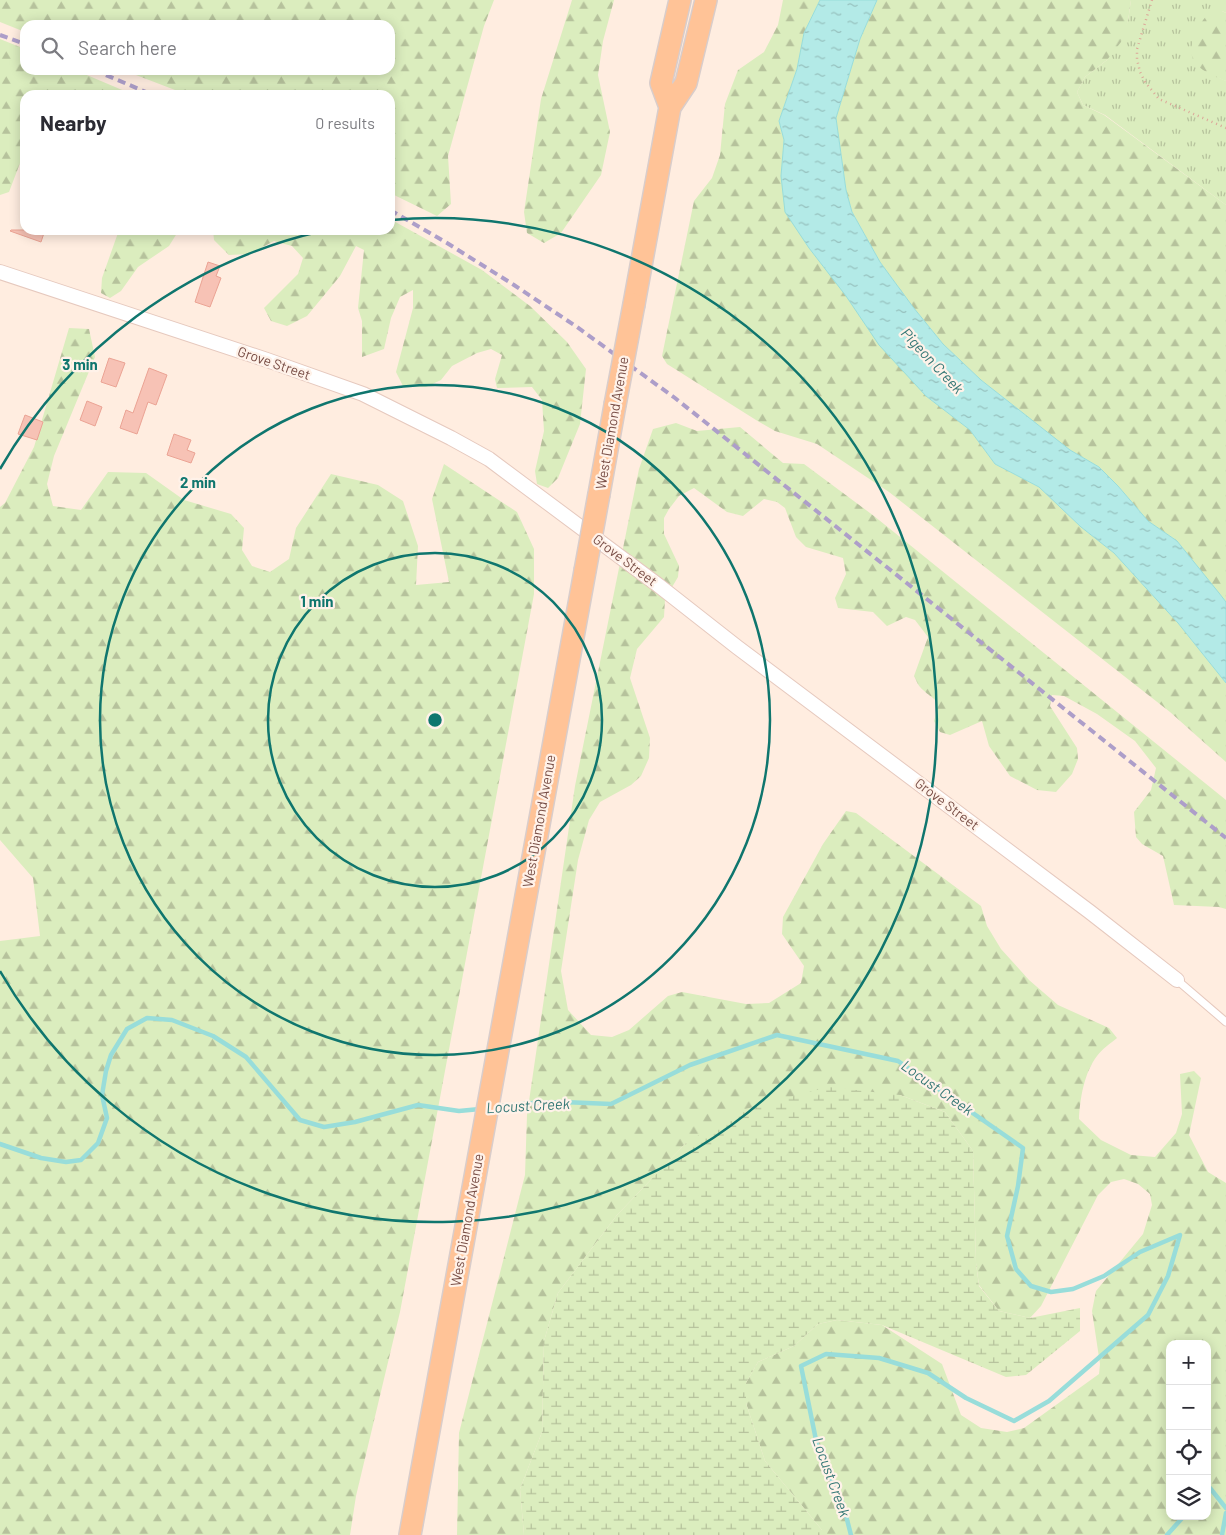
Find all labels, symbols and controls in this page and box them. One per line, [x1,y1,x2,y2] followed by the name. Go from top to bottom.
[20,20,395,75] search box
[38,34,66,62] icon: search
[78,36,177,59] text: Search here
[40,110,106,135] text: Nearby
[315,113,375,132] text: 0 results
[898,324,968,397] water label: Pigeon Creek
[236,342,313,383] street label: Grove Street
[62,355,98,373] text: 3 min
[591,355,632,491] street label: West Diamond Avenue
[180,473,216,491] text: 2 min
[590,530,661,589] street label: Grove Street
[301,592,333,610] text: 1 min
[426,711,444,729] centre of rings
[518,753,559,889] street label: West Diamond Avenue
[912,774,983,833] street label: Grove Street
[898,1056,978,1119] water label: Locust Creek
[486,1094,571,1116] water label: Locust Creek
[446,1152,487,1288] street label: West Diamond Avenue
[1166,1340,1211,1520] map controls
[1166,1340,1211,1385] button: +
[1166,1385,1211,1430] button: −
[1166,1430,1211,1475] button: locate
[809,1434,855,1520] water label: Locust Creek
[1166,1475,1211,1520] button: layers

